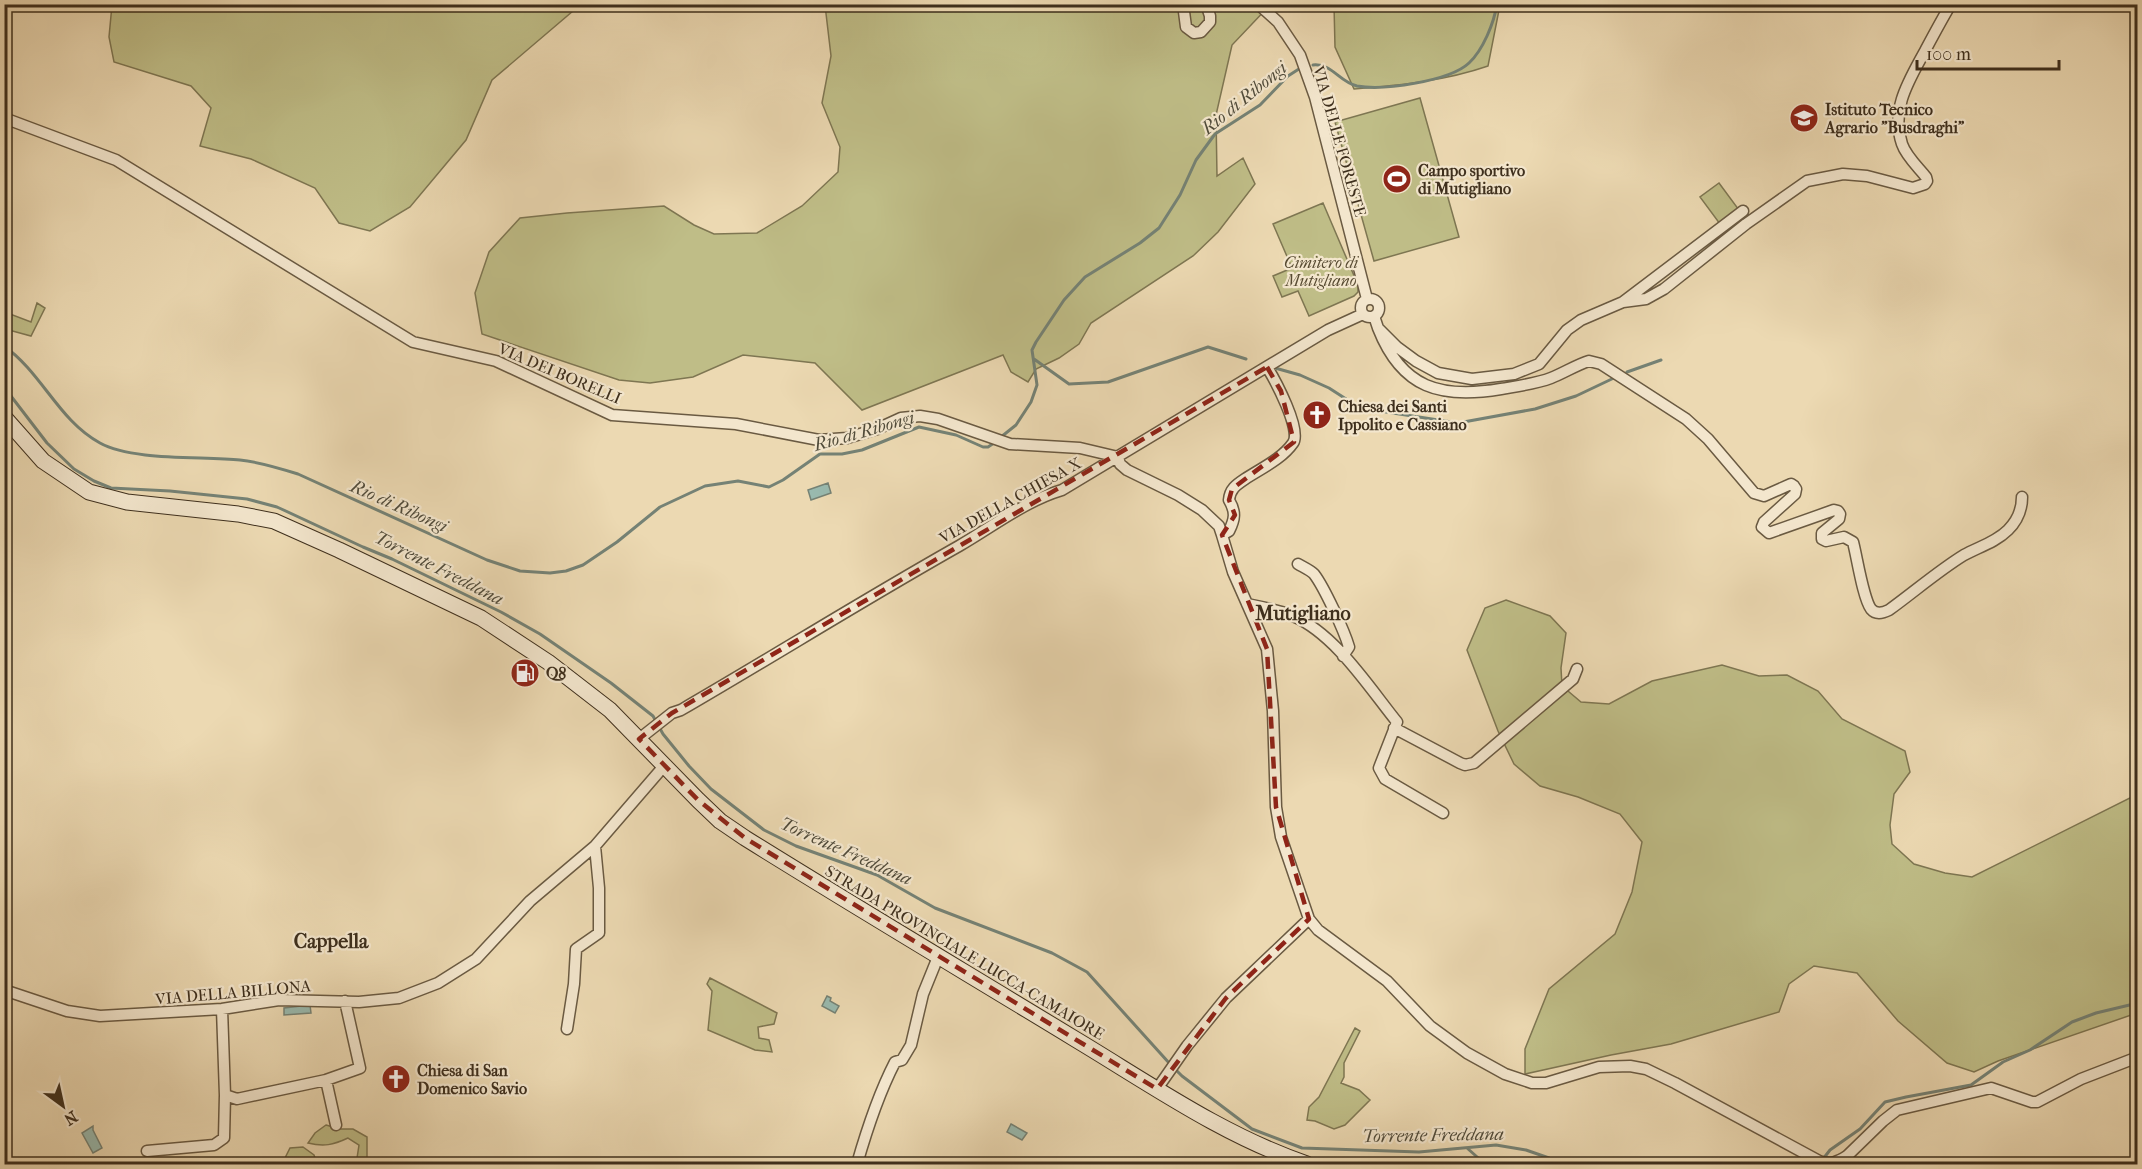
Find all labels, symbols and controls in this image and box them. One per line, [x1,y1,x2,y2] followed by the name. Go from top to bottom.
[1917,33,2060,71] scale bar
[1926,44,1971,65] text: 100 m
[1197,56,1293,140] water label: Rio di Ribongi
[1309,63,1370,219] street label: VIA DELLE FORESTE
[1824,100,1965,138] place label: Istituto Tecnico Agrario "Busdraghi"
[1788,102,1820,134] school or university icon: Istituto Tecnico Agrario "Busdraghi"
[1418,161,1525,199] place label: Campo sportivo di Mutigliano
[1381,163,1413,195] sports icon: Campo sportivo di Mutigliano
[1284,253,1360,290] park label: Cimitero di Mutigliano
[495,339,624,408] street label: VIA DEI BORELLI
[1338,397,1467,435] place label: Chiesa dei Santi Ippolito e Cassiano
[1301,399,1333,431] church icon: Chiesa dei Santi Ippolito e Cassiano
[810,407,919,456] water label: Rio di Ribongi
[935,453,1085,548] street label: VIA DELLA CHIESA X
[346,475,452,538] water label: Rio di Ribongi
[371,527,507,610] water label: Torrente Freddana
[1254,602,1351,625] district label: Mutigliano
[509,657,541,689] fuel station icon: Q8
[546,664,566,683] place label: Q8
[777,813,915,890] water label: Torrente Freddana
[822,861,1108,1044] street label: STRADA PROVINCIALE LUCCA-CAMAIORE
[294,930,369,953] district label: Cappella
[153,976,312,1009] street label: VIA DELLA BILLONA
[417,1061,527,1098] place label: Chiesa di San Domenico Savio
[380,1063,412,1095] church icon: Chiesa di San Domenico Savio
[33,1076,93,1136] north arrow
[60,1107,81,1130] text: N
[1362,1124,1504,1147] water label: Torrente Freddana

